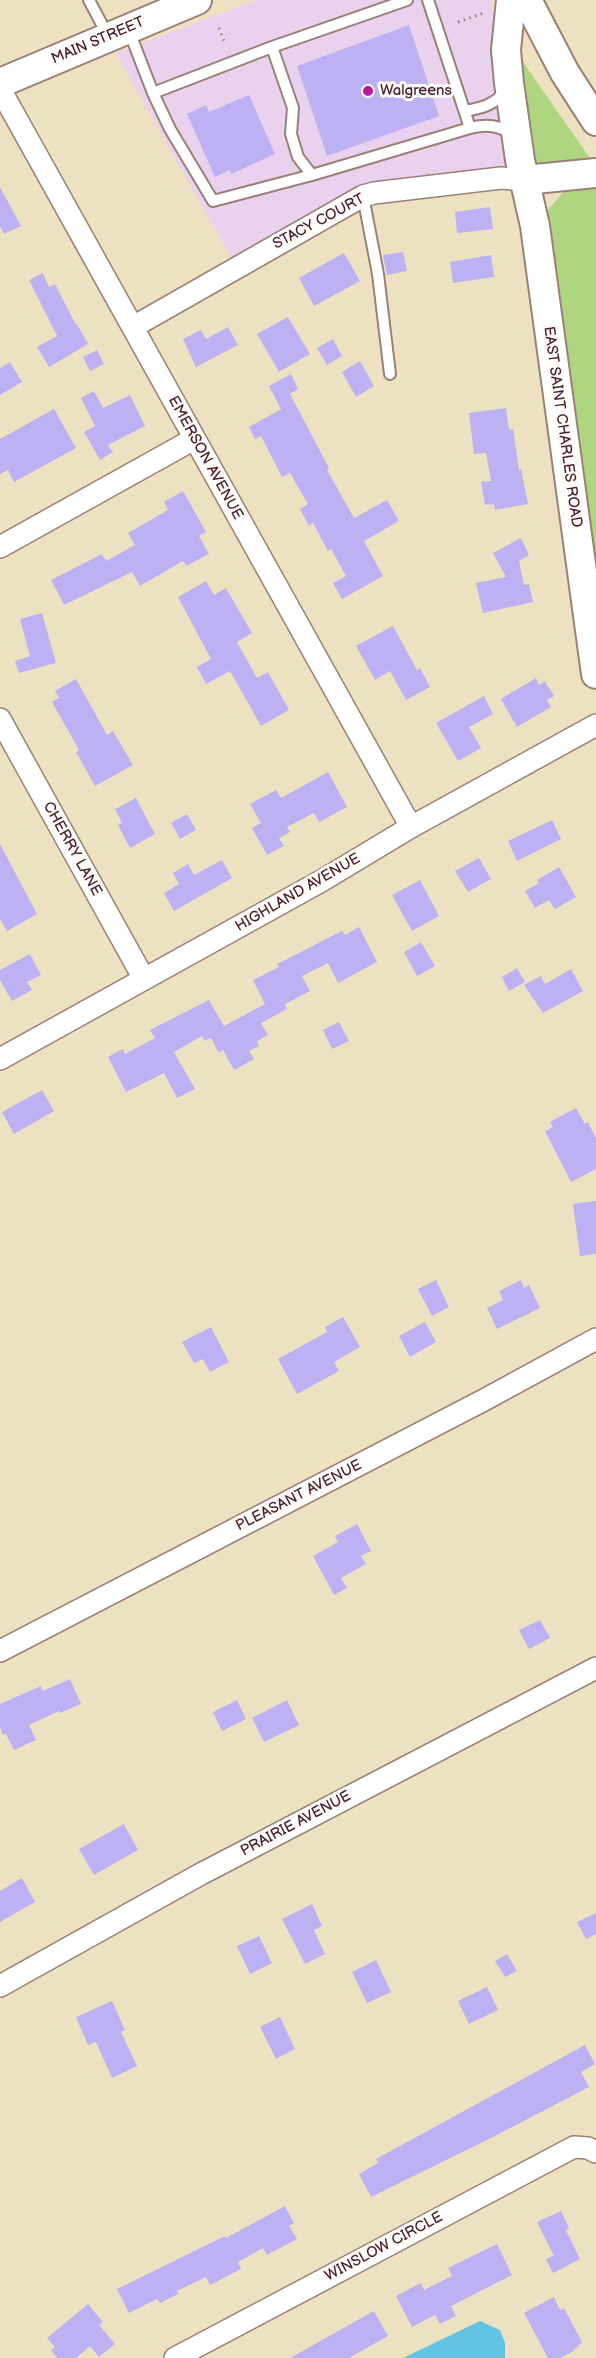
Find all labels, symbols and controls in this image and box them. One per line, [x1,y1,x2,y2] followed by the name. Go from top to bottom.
[49,13,147,69] street label: MAIN STREET
[380,82,452,100] place label: Walgreens
[361,84,375,98] marker: Walgreens
[270,190,368,254] street label: STACY COURT
[539,325,585,529] street label: EAST SAINT CHARLES ROAD
[164,393,246,523] street label: EMERSON AVENUE
[39,799,105,899] street label: CHERRY LANE
[232,850,364,936] street label: HIGHLAND AVENUE
[233,1456,365,1536] street label: PLEASANT AVENUE
[238,1787,354,1861] street label: PRAIRIE AVENUE
[322,2208,446,2286] street label: WINSLOW CIRCLE

